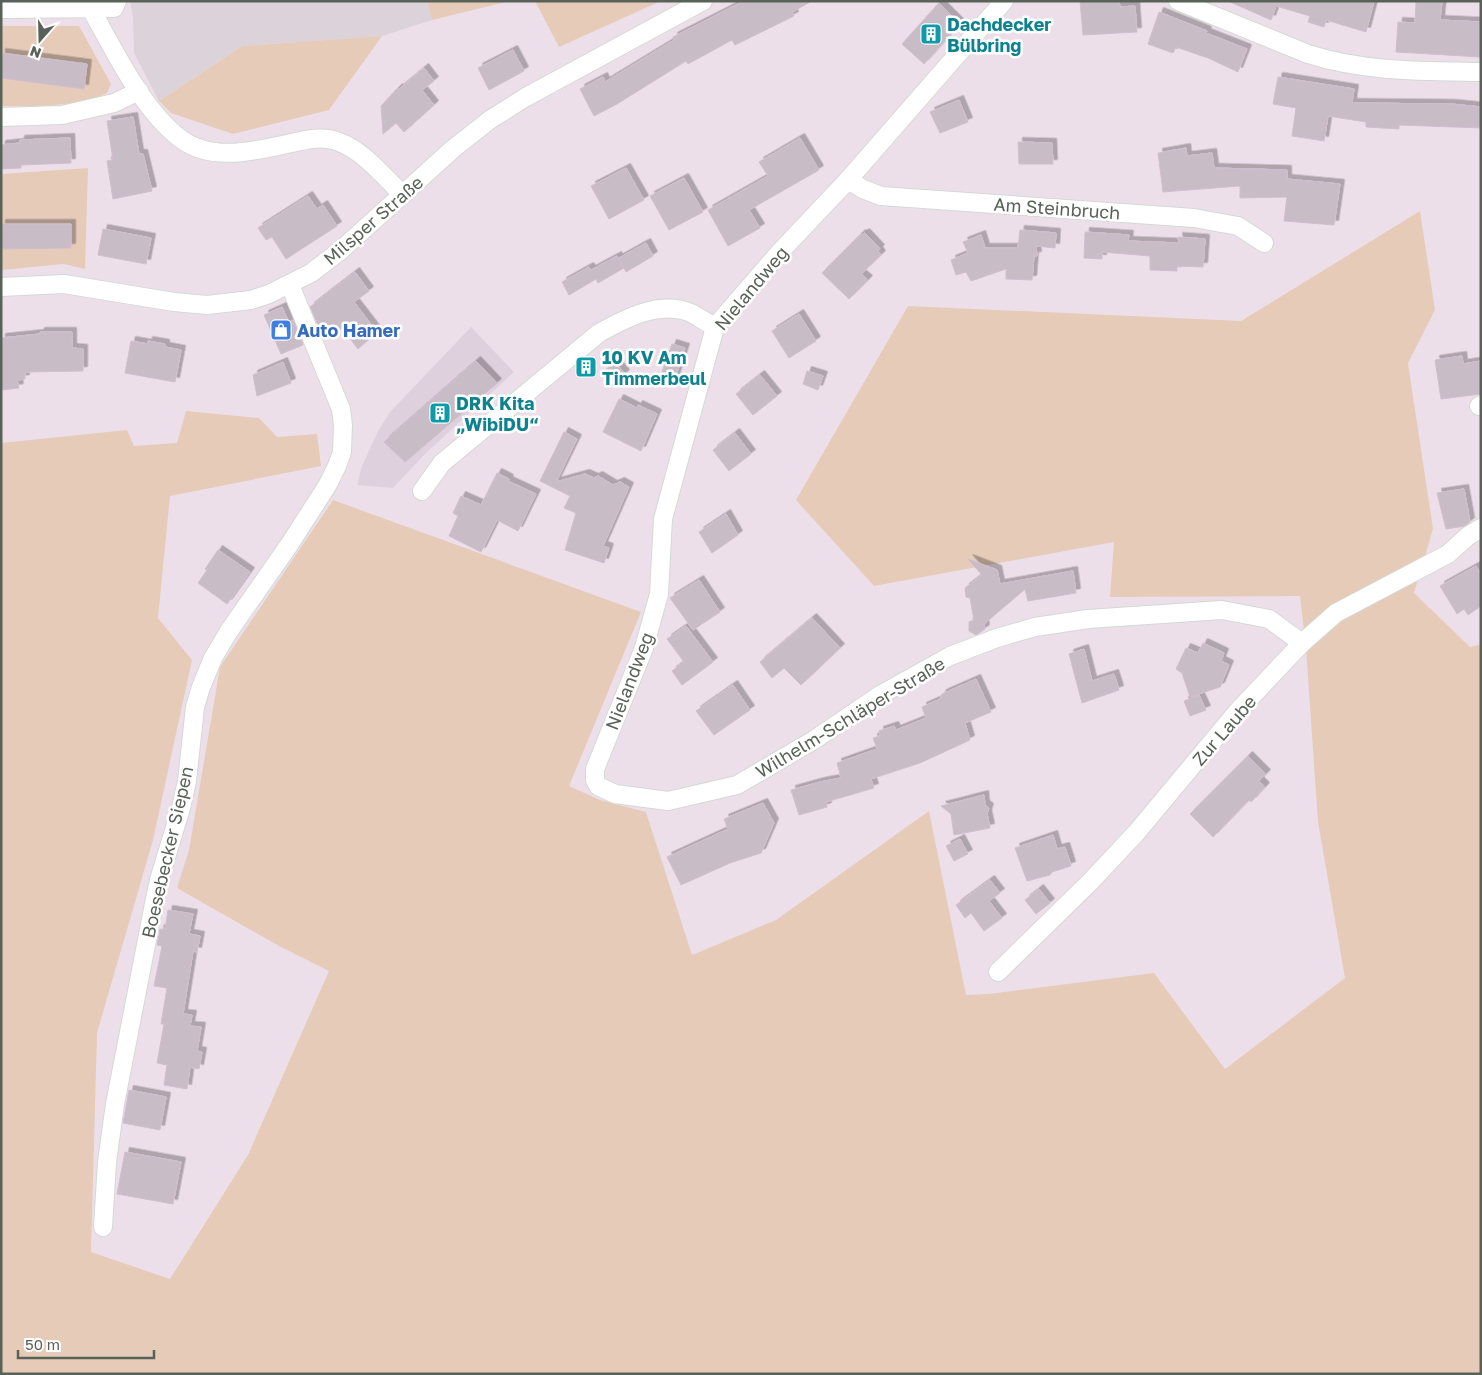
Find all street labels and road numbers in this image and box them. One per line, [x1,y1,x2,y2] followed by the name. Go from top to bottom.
[319,171,427,269] street label: Milsper Straße
[993,193,1121,223] street label: Am Steinbruch
[709,242,793,334] street label: Nielandweg
[600,629,658,733] street label: Nielandweg
[751,652,949,782] street label: Wilhelm-Schläper-Straße
[1188,690,1260,770] street label: Zur Laube
[137,764,197,940] street label: Boesebecker Siepen

